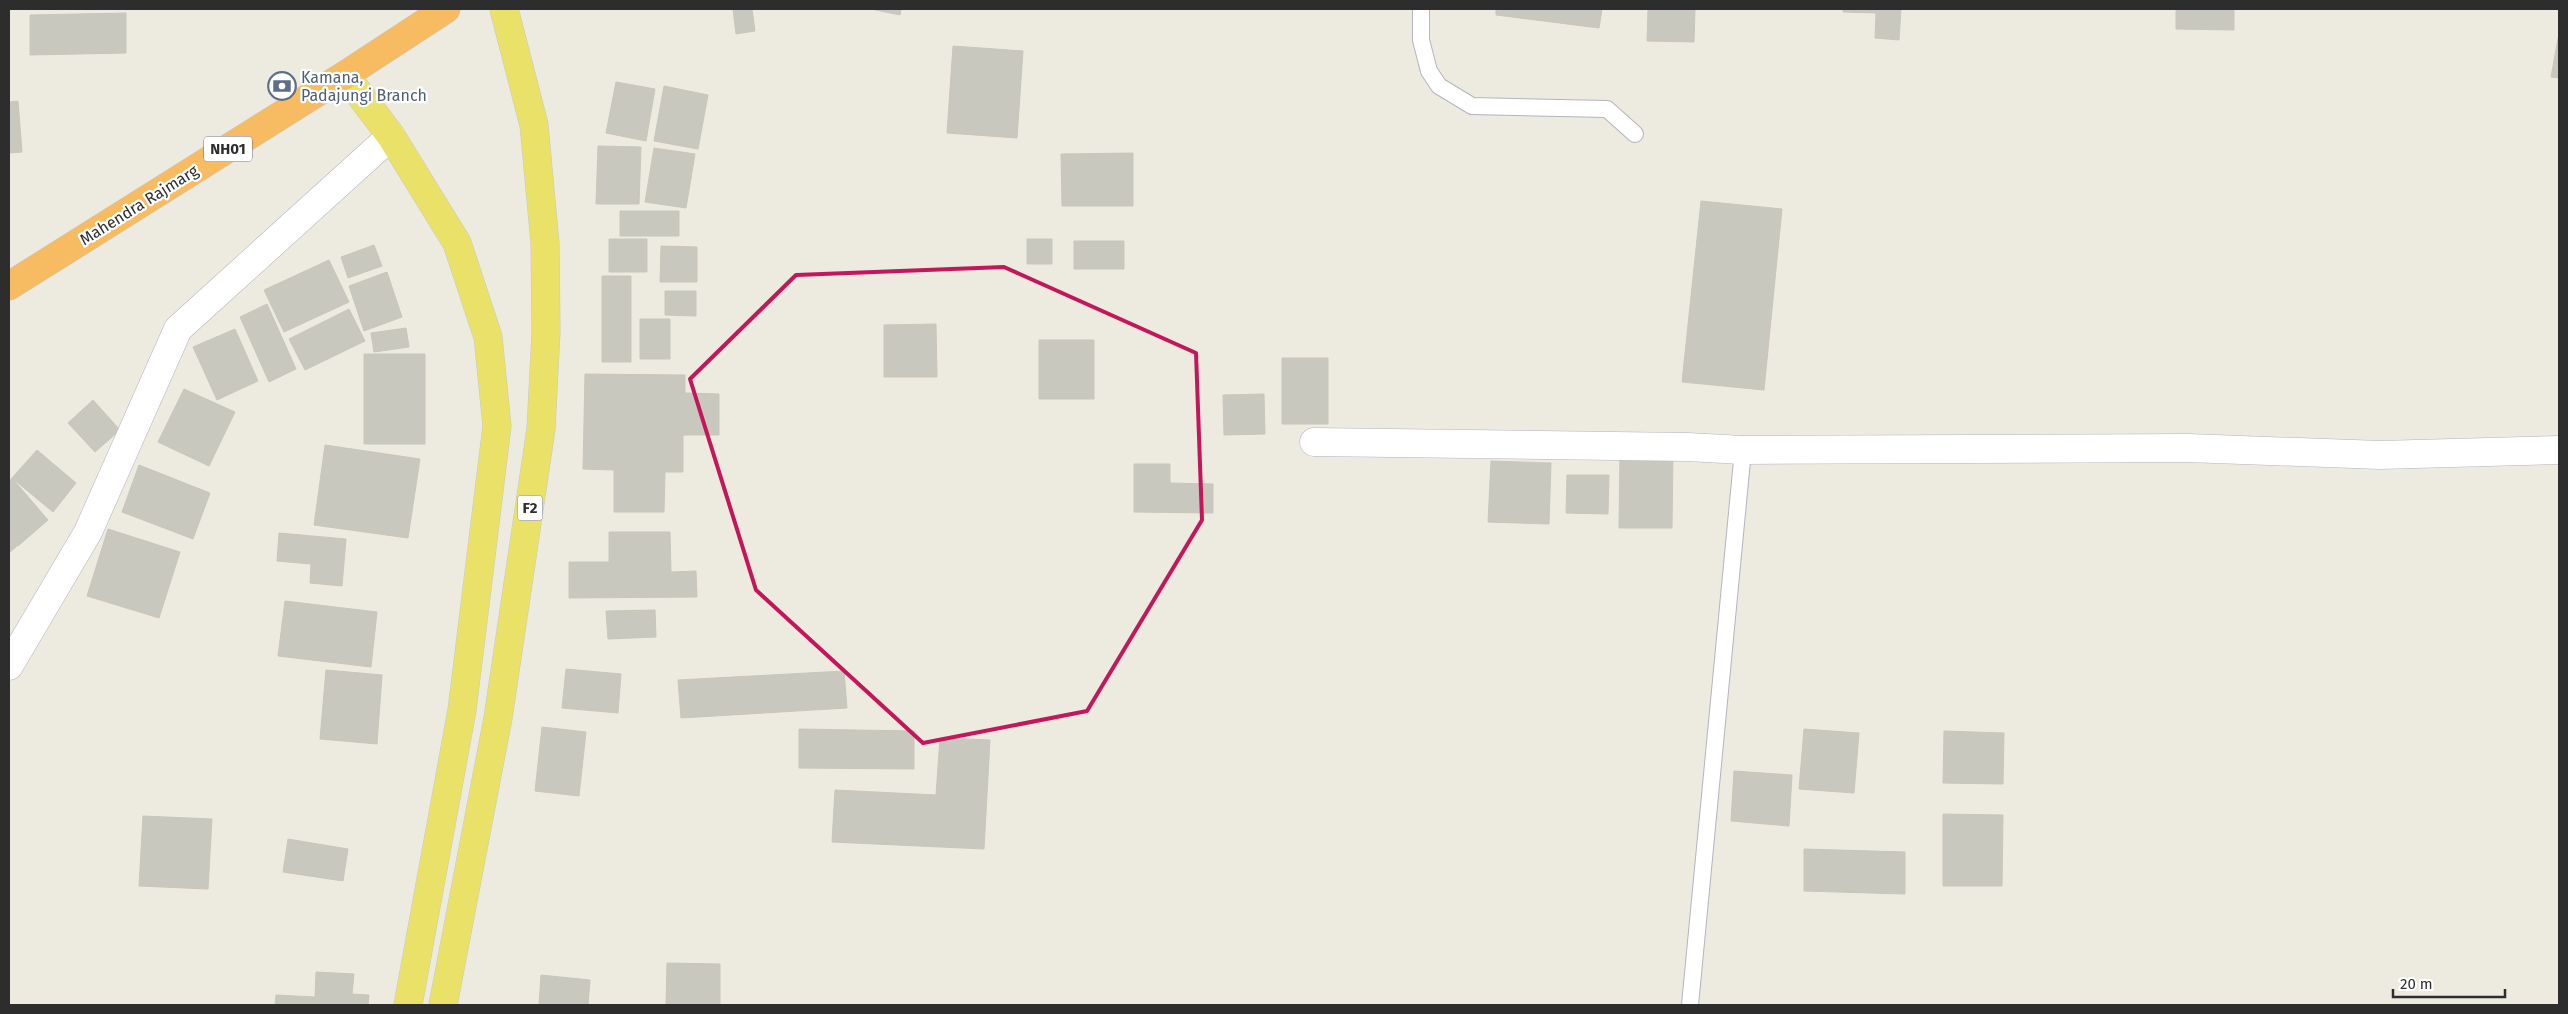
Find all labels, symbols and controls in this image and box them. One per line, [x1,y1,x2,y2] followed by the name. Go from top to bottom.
[301,68,427,105] place label: Kamana, Padajungi Branch
[267,71,297,101] bank icon: Kamana, Padajungi Branch
[204,136,252,162] road number: NH01
[76,161,202,249] street label: Mahendra Rajmarg
[518,496,542,520] road number: F2
[2393,966,2506,998] scale bar
[2400,975,2433,993] text: 20 m

